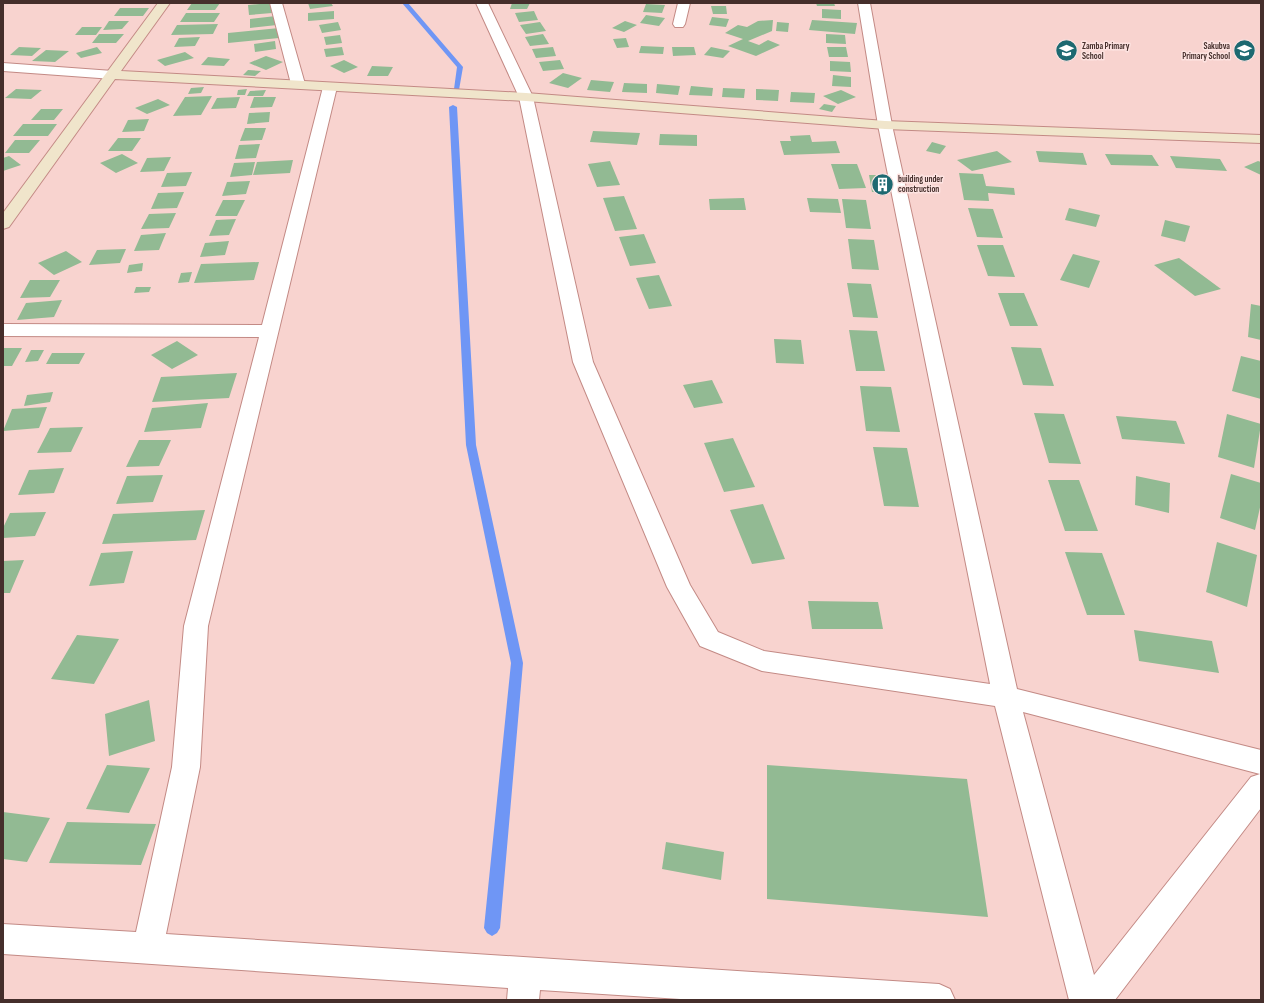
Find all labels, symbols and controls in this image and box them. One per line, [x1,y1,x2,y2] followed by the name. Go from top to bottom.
[1053,38,1079,64] school or university icon: Zamba Primary School
[1232,38,1258,64] school or university icon: Sakubva Primary School
[1082,41,1130,62] place label: Zamba Primary School
[1182,41,1230,62] place label: Sakubva Primary School
[869,171,895,197] building icon: building under construction
[898,174,943,195] place label: building under construction

